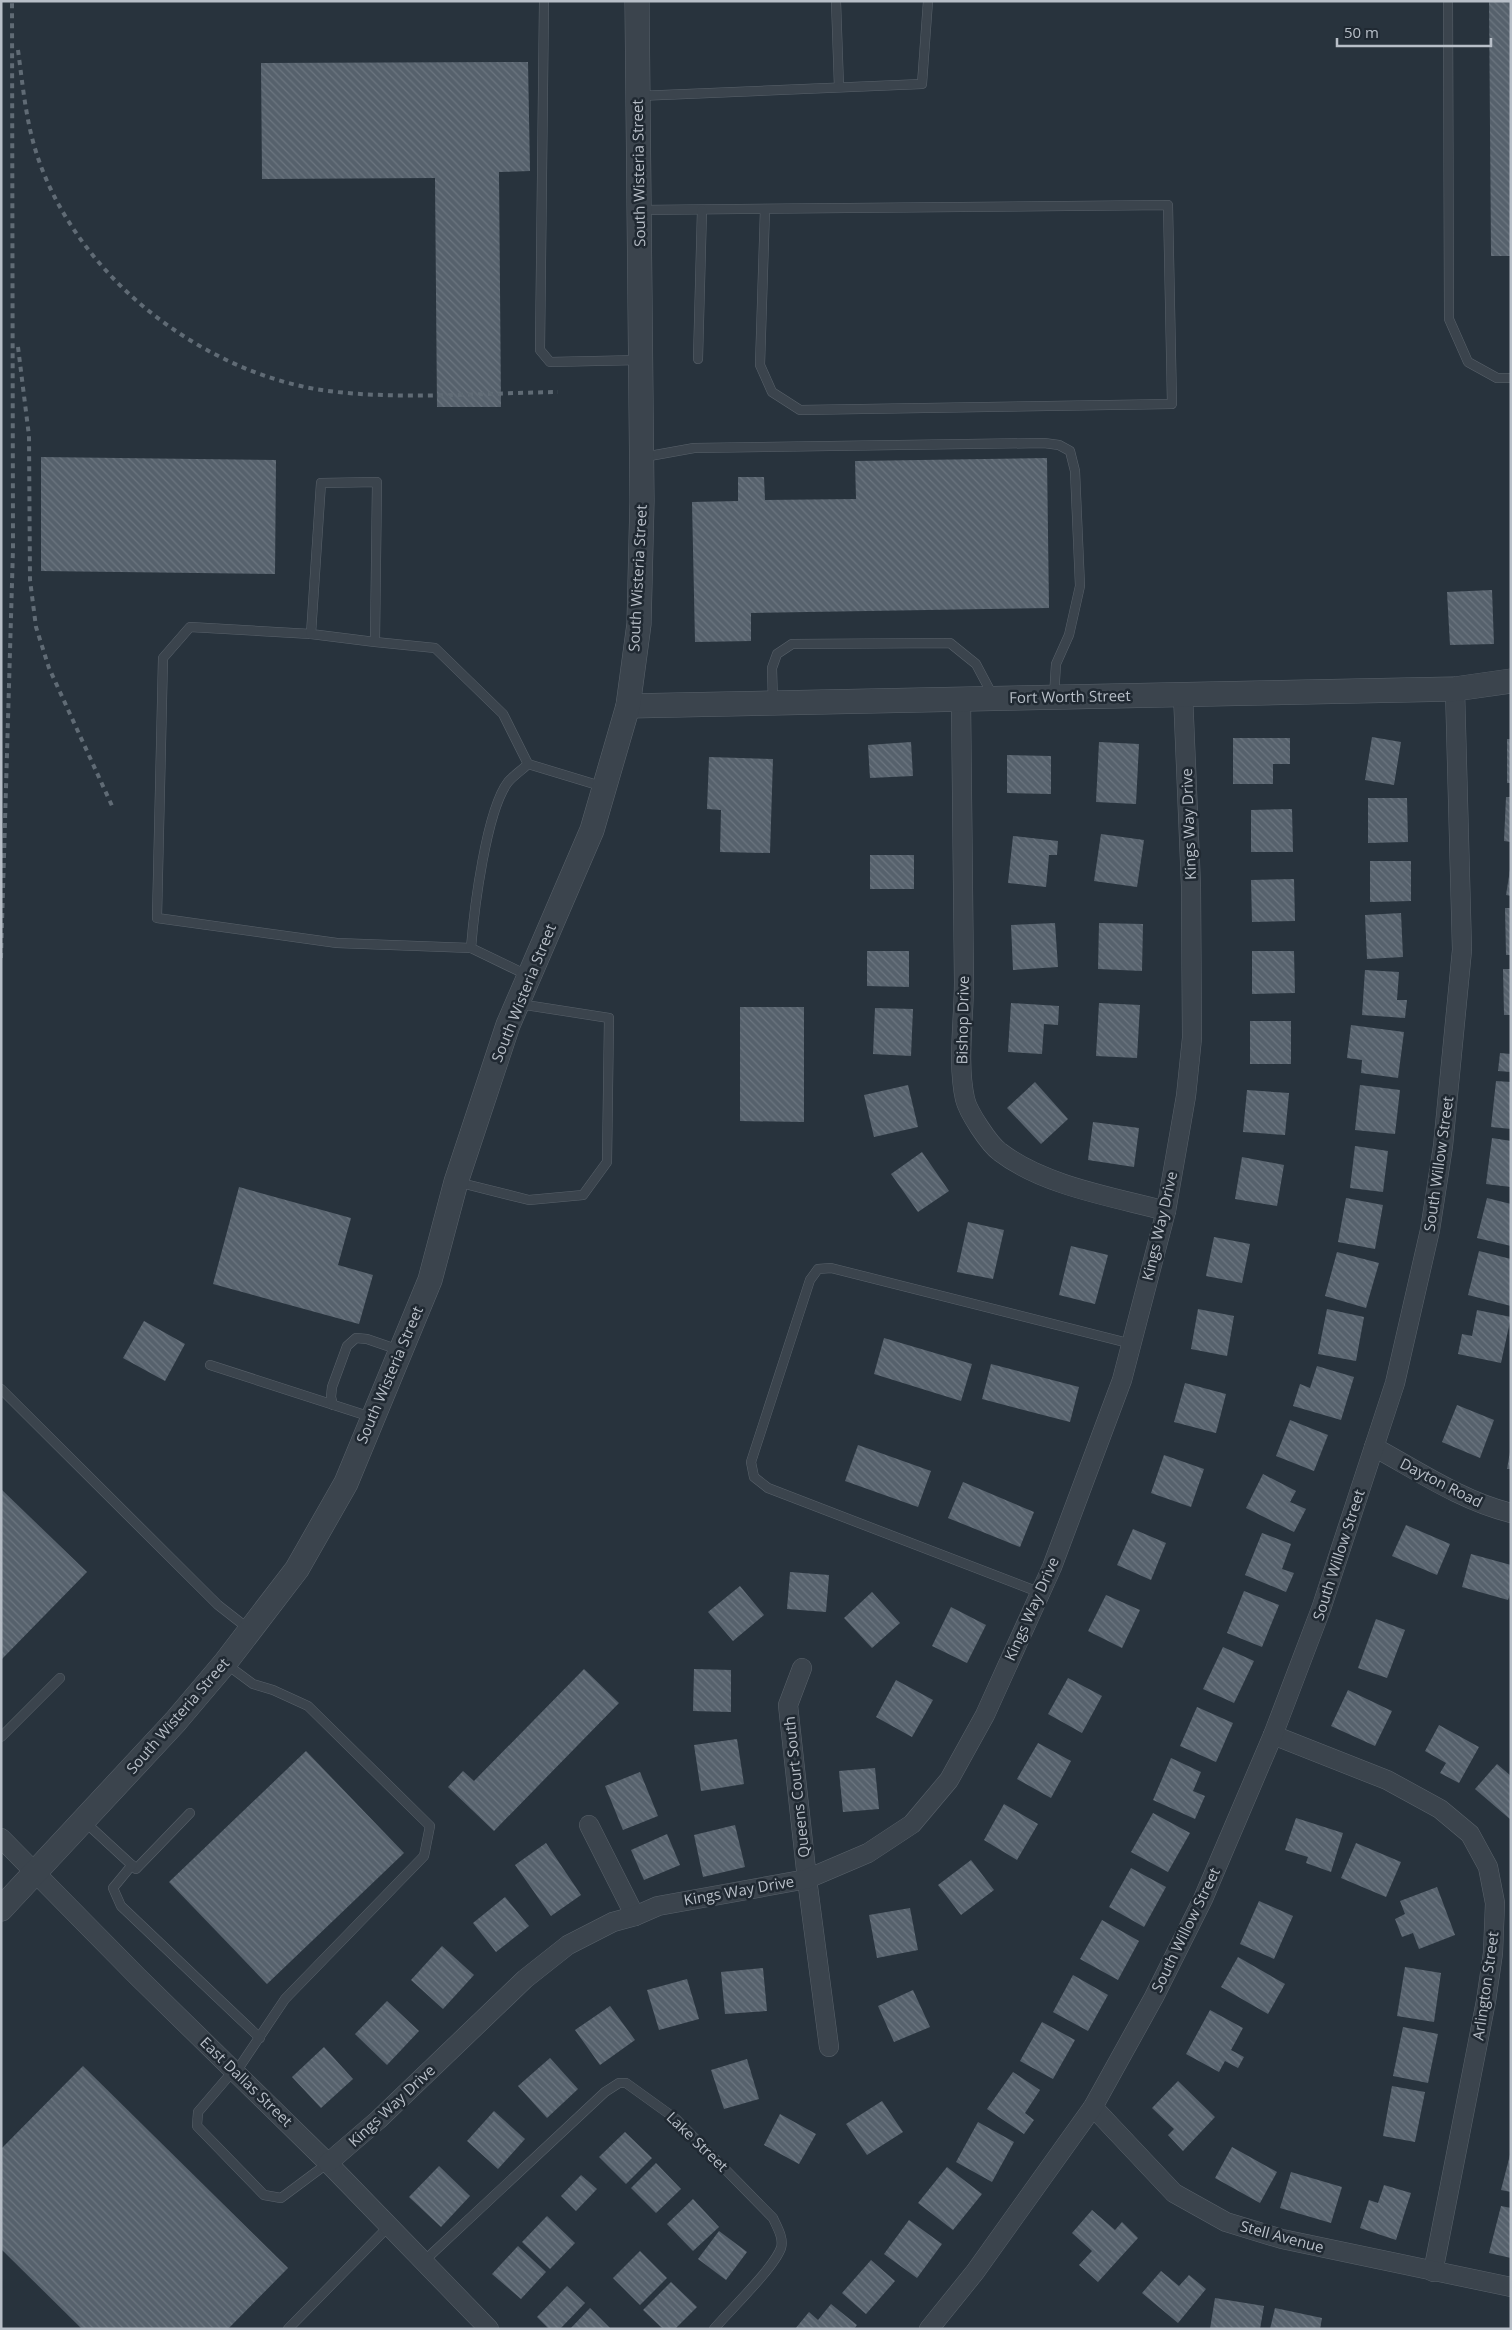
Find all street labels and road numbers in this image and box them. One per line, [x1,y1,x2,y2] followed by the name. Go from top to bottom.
[627,99,649,247] street label: South Wisteria Street
[623,504,651,652] street label: South Wisteria Street
[1009,685,1131,707] street label: Fort Worth Street
[1176,768,1200,880] street label: Kings Way Drive
[486,920,560,1065] street label: South Wisteria Street
[951,975,973,1064] street label: Bishop Drive
[1419,1095,1457,1233] street label: South Willow Street
[1137,1169,1181,1282] street label: Kings Way Drive
[351,1303,427,1446] street label: South Wisteria Street
[1397,1453,1486,1511] street label: Dayton Road
[1307,1487,1369,1623] street label: South Willow Street
[999,1554,1063,1664] street label: Kings Way Drive
[121,1653,233,1778] street label: South Wisteria Street
[779,1715,813,1859] street label: Queens Court South
[1146,1864,1224,1995] street label: South Willow Street
[682,1870,796,1910] street label: Kings Way Drive
[1467,1930,1503,2042] street label: Arlington Street
[196,2032,297,2131] street label: East Dallas Street
[344,2060,439,2151] street label: Kings Way Drive
[663,2107,733,2176] street label: Lake Street
[1238,2215,1326,2257] street label: Stell Avenue

